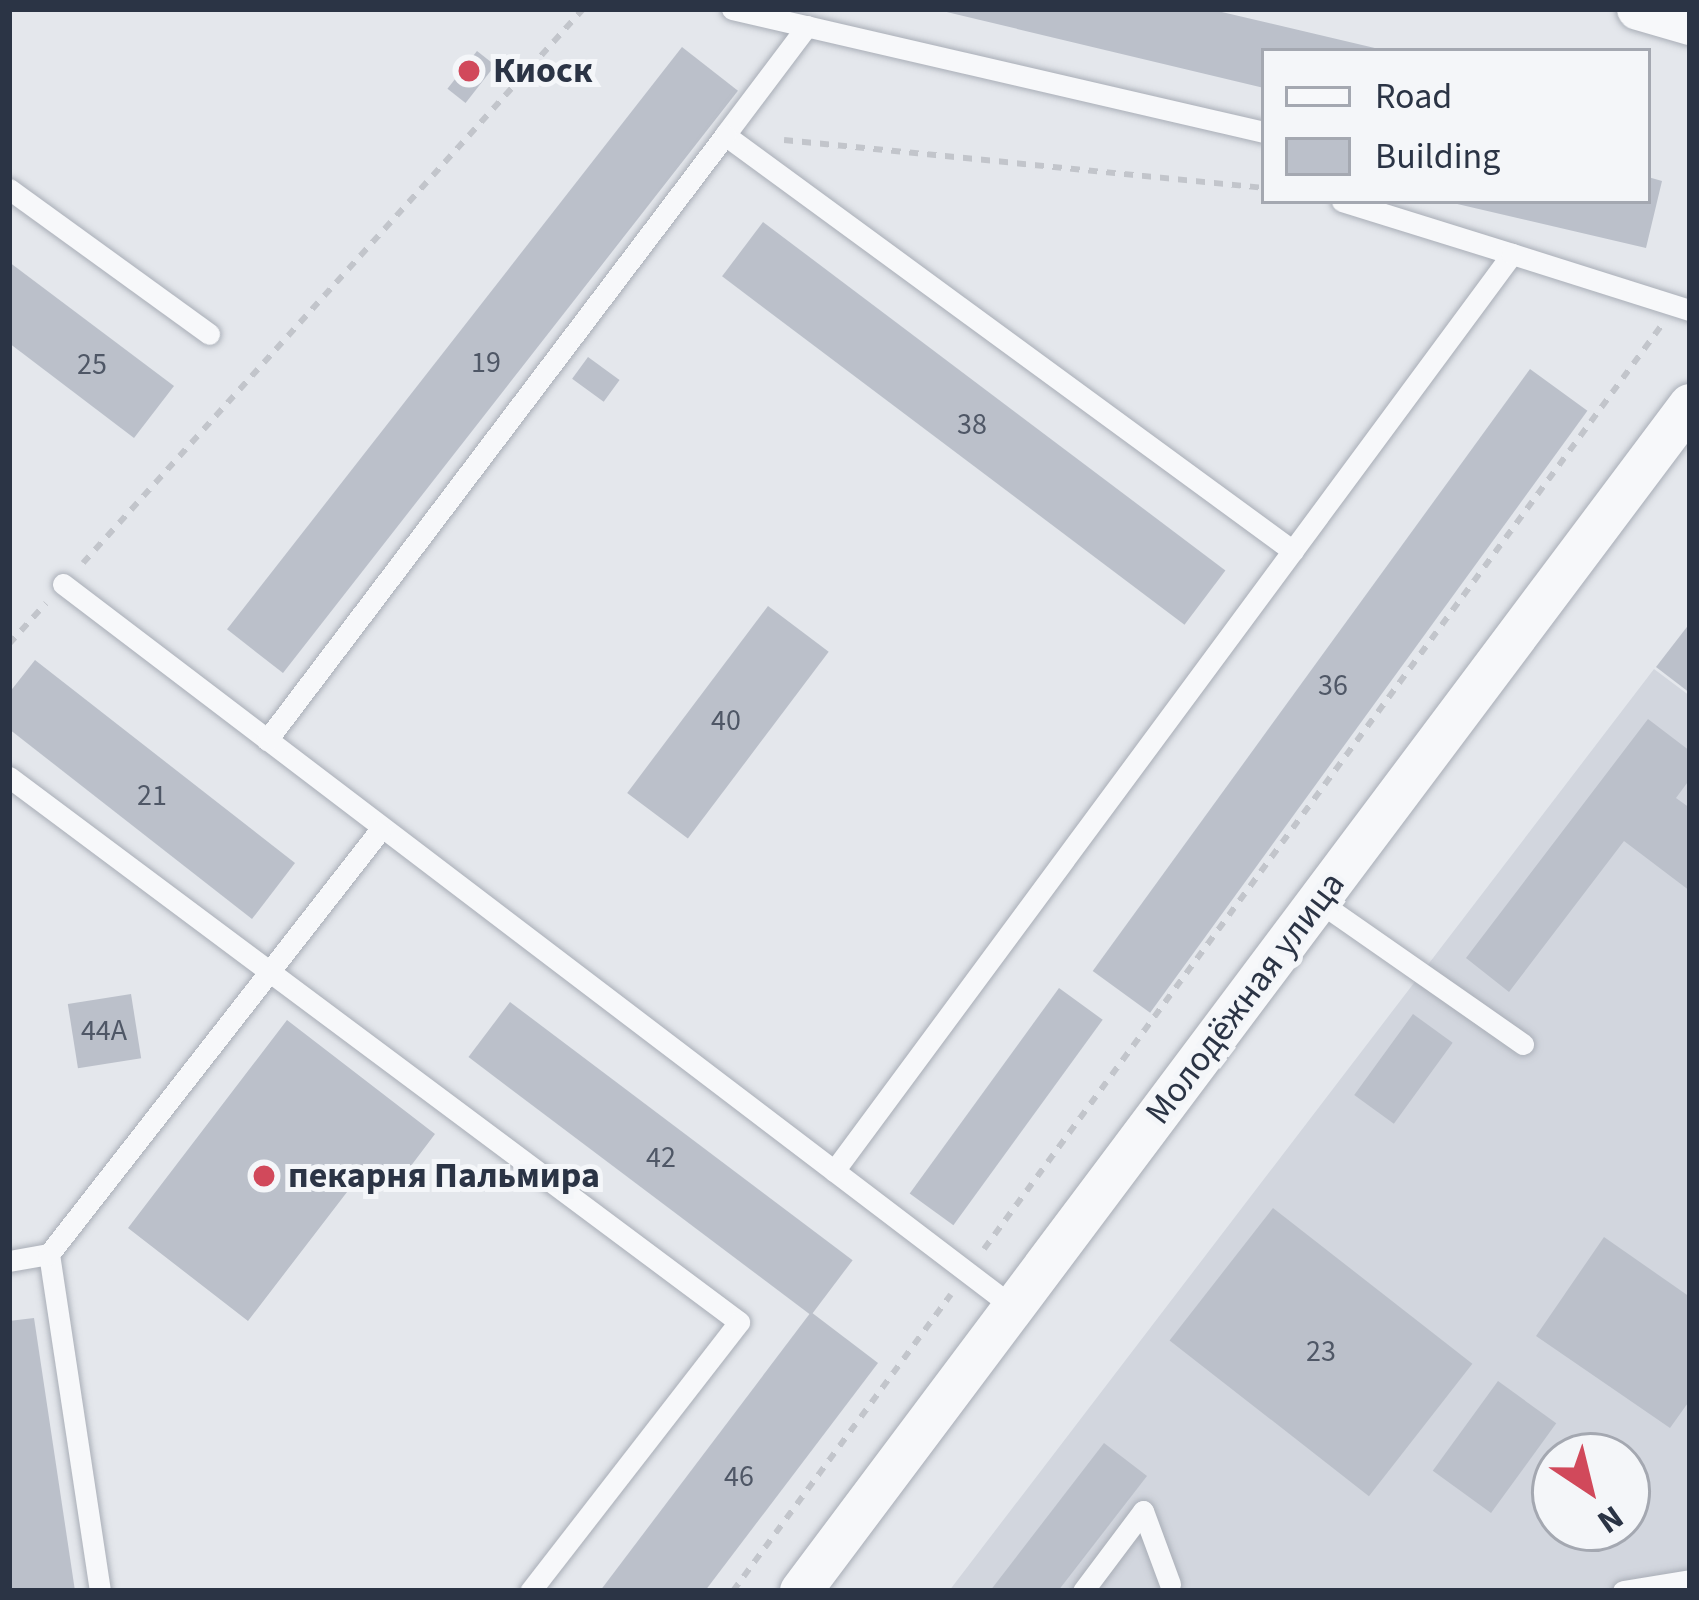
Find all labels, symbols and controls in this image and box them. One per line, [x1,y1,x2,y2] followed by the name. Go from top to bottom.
[1261,48,1651,204] legend
[493,49,593,93] place label: Киоск
[456,58,482,84] marker: Киоск
[1375,71,1452,122] text: Road
[1375,131,1500,182] text: Building
[471,345,501,381] house number: 19
[77,347,107,383] house number: 25
[957,407,987,443] house number: 38
[1318,668,1348,704] house number: 36
[711,703,741,739] house number: 40
[137,778,167,814] house number: 21
[1136,863,1354,1133] street label: Молодёжная улица
[81,1013,127,1049] house number: 44А
[646,1140,676,1176] house number: 42
[288,1154,600,1198] place label: пекарня Пальмира
[251,1163,277,1189] marker: пекарня Пальмира
[1306,1334,1336,1370] house number: 23
[1531,1432,1651,1552] north arrow
[724,1459,754,1495] house number: 46
[1588,1494,1633,1545] text: N

